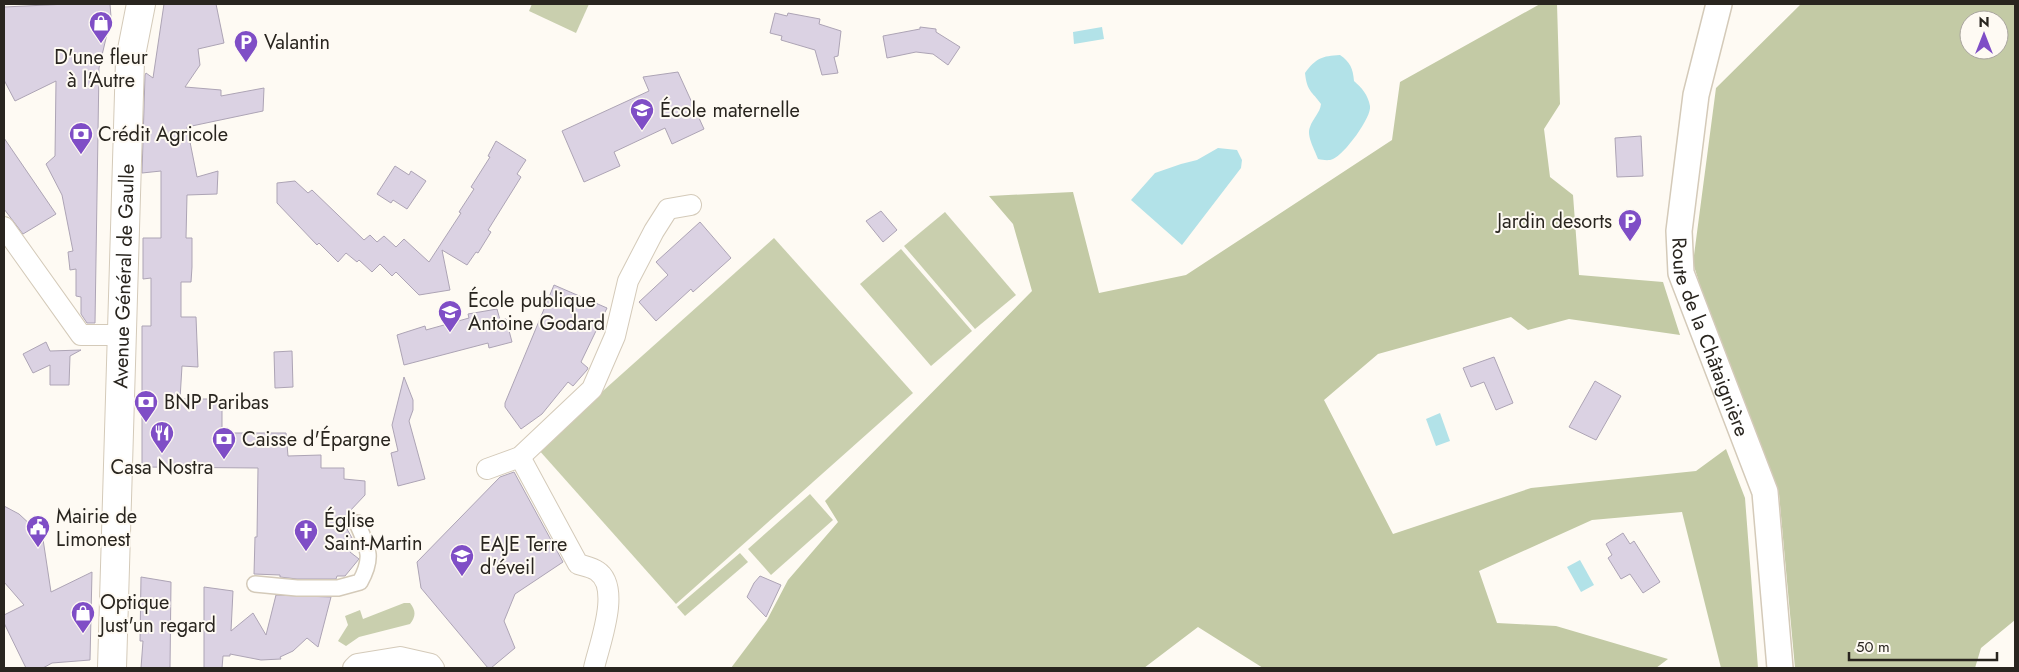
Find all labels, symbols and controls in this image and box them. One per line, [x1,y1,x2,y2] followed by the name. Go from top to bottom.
[88,10,114,44] shop icon: D'une fleur à l'Autre
[1959,10,2009,60] north arrow
[1978,12,1990,32] text: N
[264,28,330,57] place label: Valantin
[233,29,259,63] parking icon: Valantin
[54,43,148,95] place label: D'une fleur à l'Autre
[660,96,800,125] place label: École maternelle
[629,97,655,131] school or university icon: École maternelle
[98,120,228,149] place label: Crédit Agricole
[68,121,94,155] bank icon: Crédit Agricole
[106,163,141,389] street label: Avenue Général de Gaulle
[1494,207,1612,236] place label: Jardin desorts
[1617,208,1643,242] parking icon: Jardin desorts
[1665,237,1757,440] street label: Route de la Châtaignière
[468,286,605,338] place label: École publique Antoine Godard
[437,299,463,333] school or university icon: École publique Antoine Godard
[164,388,269,417] place label: BNP Paribas
[133,389,159,423] bank icon: BNP Paribas
[149,420,175,454] restaurant icon: Casa Nostra
[242,425,391,454] place label: Caisse d'Épargne
[211,426,237,460] bank icon: Caisse d'Épargne
[111,453,213,482] place label: Casa Nostra
[56,502,137,554] place label: Mairie de Limonest
[324,506,422,558] place label: Église Saint-Martin
[25,514,51,548] public building icon: Mairie de Limonest
[293,518,319,552] church icon: Église Saint-Martin
[480,530,567,582] place label: EAJE Terre d'éveil
[449,543,475,577] school or university icon: EAJE Terre d'éveil
[97,588,216,640] place label: Optique Just'un regard
[70,600,96,634] shop icon: Optique Just'un regard
[1849,630,1996,662] scale bar
[1856,636,1890,658] text: 50 m

